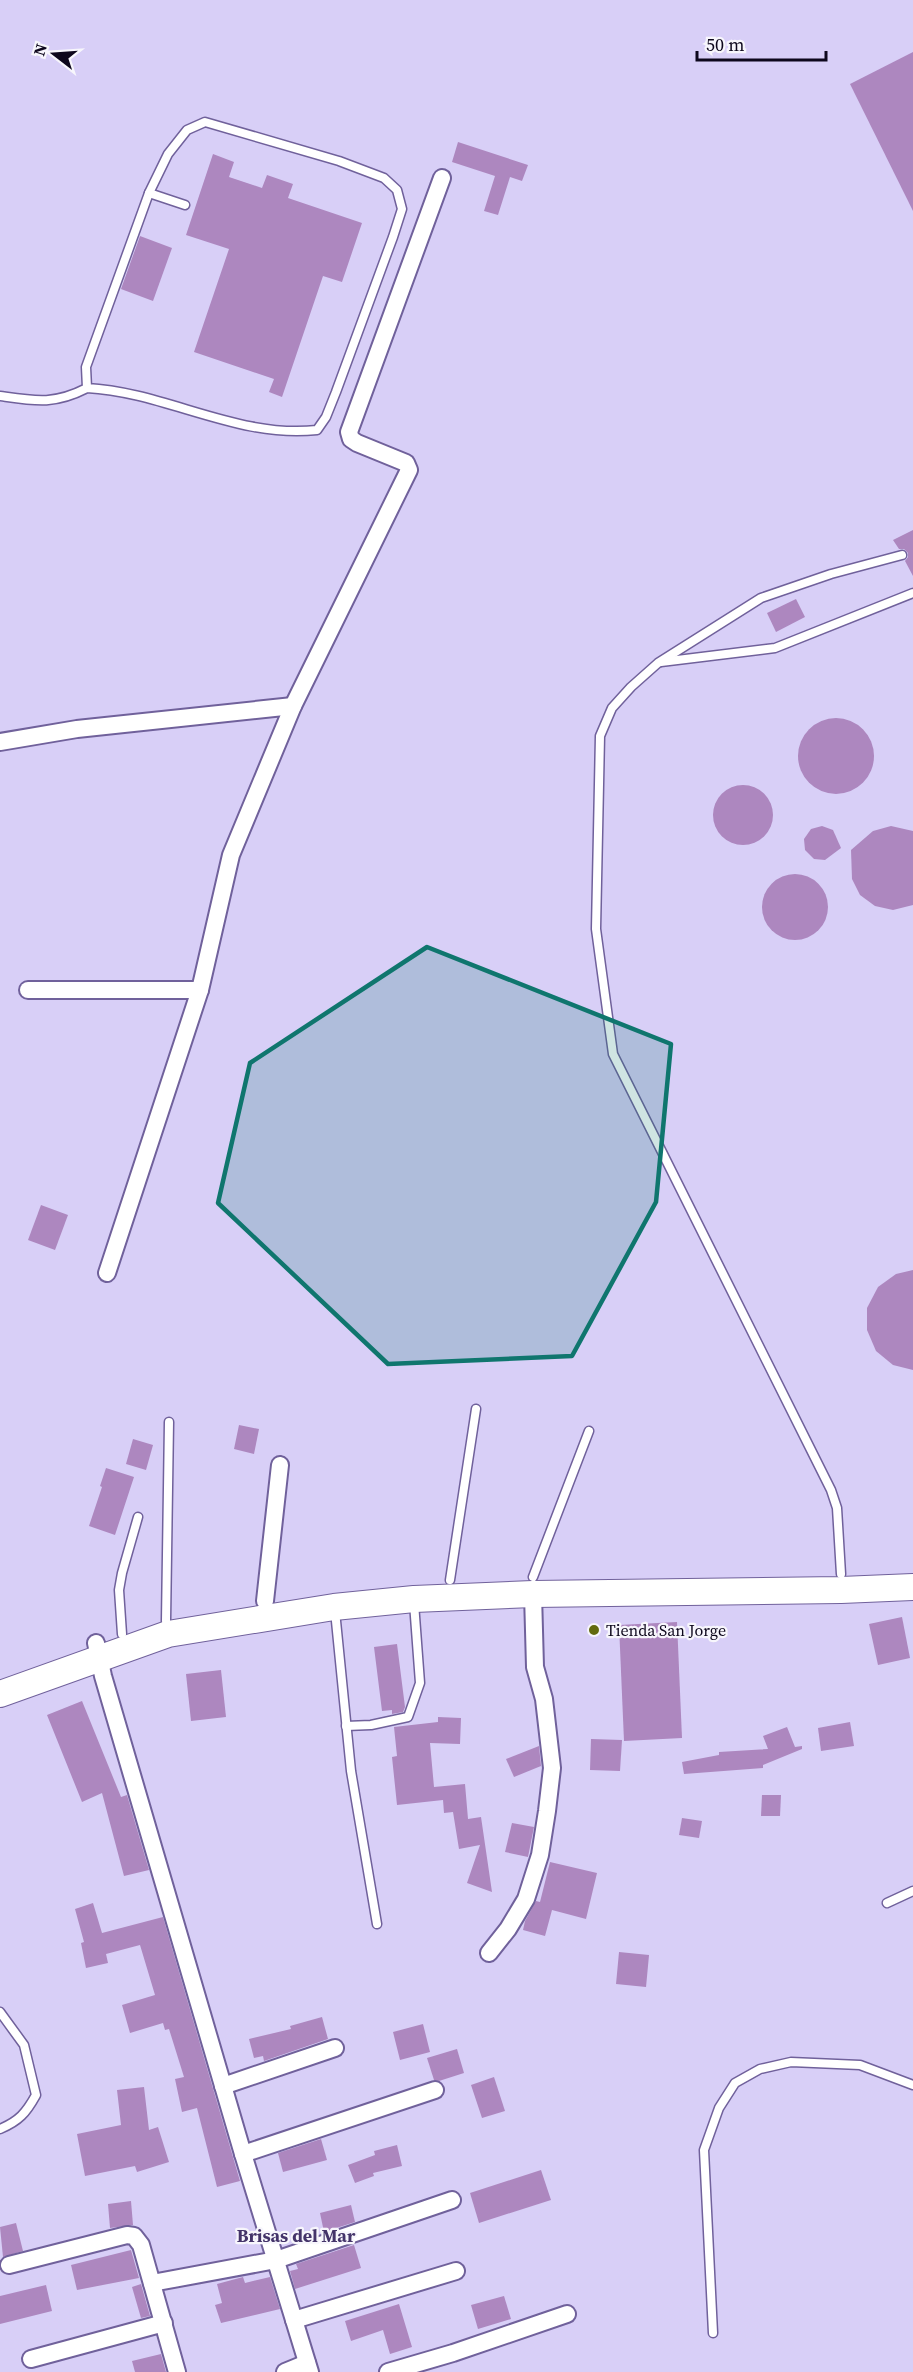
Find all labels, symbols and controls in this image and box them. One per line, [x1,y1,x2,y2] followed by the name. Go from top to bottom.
[24,24,84,84] north arrow
[697,24,826,62] scale bar
[706,32,744,57] text: 50 m
[27,40,52,58] text: N
[606,1619,726,1641] place label: Tienda San Jorge
[587,1623,601,1637] marker: Tienda San Jorge
[237,2223,356,2248] district label: Brisas del Mar

